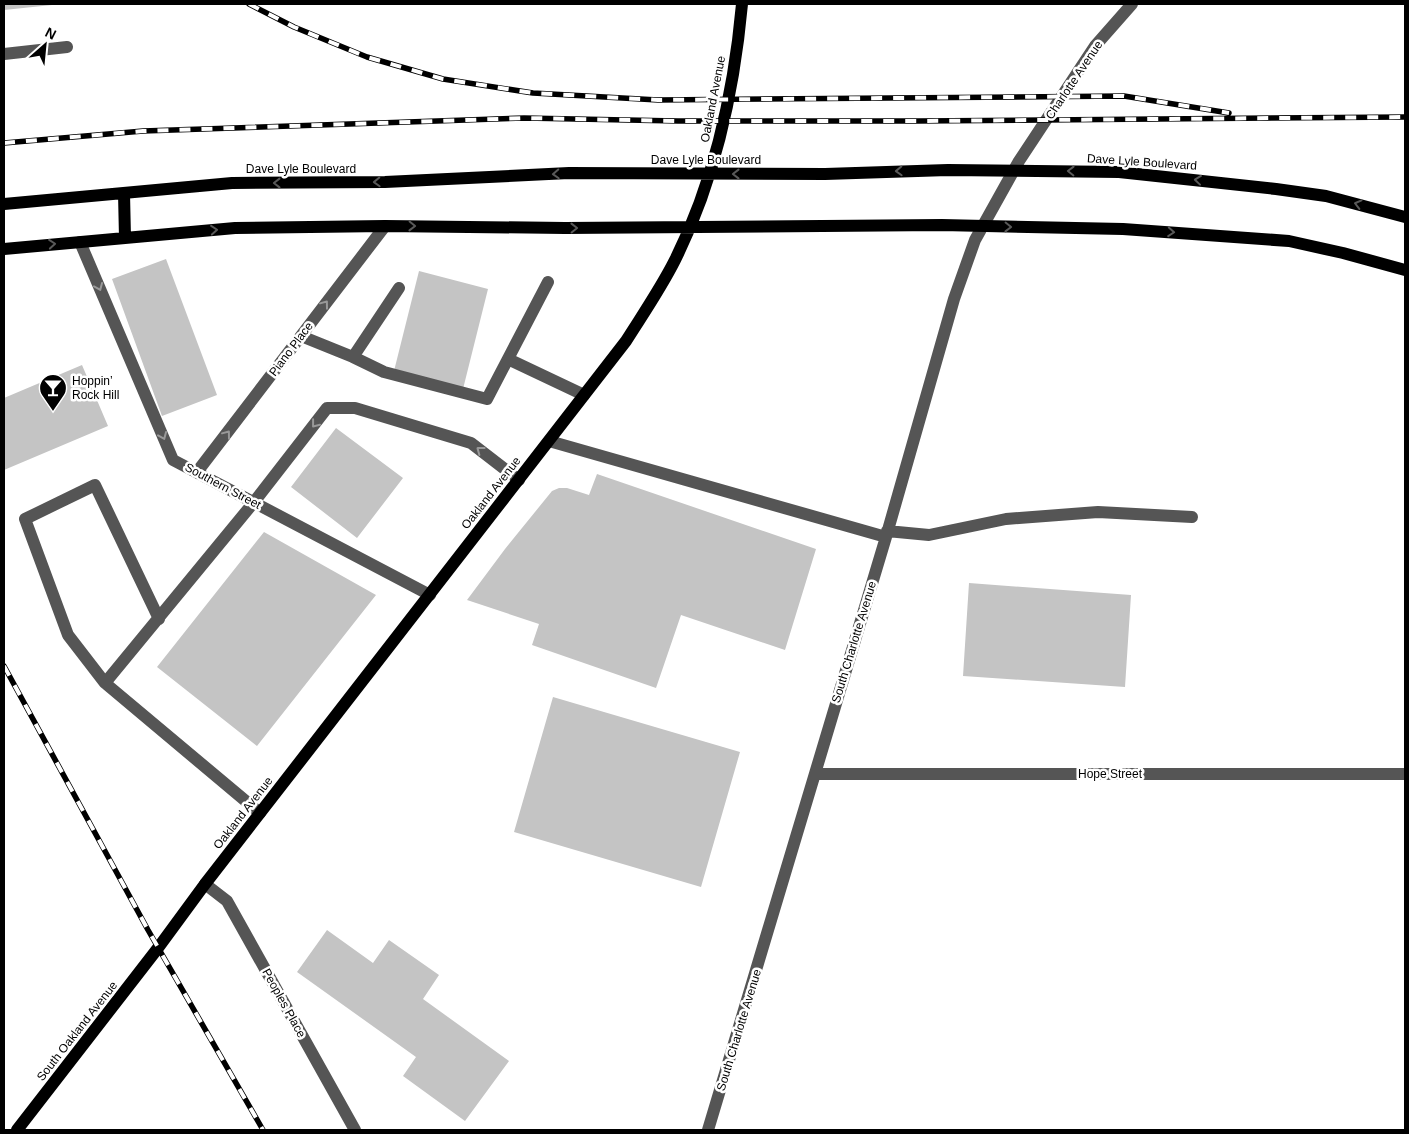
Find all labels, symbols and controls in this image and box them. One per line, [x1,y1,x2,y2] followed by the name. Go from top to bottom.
[20,20,70,70] north arrow
[43,24,59,43] text: N
[1043,38,1106,122] street label: Charlotte Avenue
[698,54,728,143] street label: Oakland Avenue
[1086,151,1198,173] street label: Dave Lyle Boulevard
[651,153,761,167] street label: Dave Lyle Boulevard
[246,162,356,176] street label: Dave Lyle Boulevard
[895,166,903,177] one-way arrow
[1066,166,1074,176] one-way arrow
[552,168,560,179] one-way arrow
[732,169,740,179] one-way arrow
[1194,175,1202,186] one-way arrow
[372,177,380,187] one-way arrow
[273,178,280,188] one-way arrow
[1354,199,1363,210] one-way arrow
[408,221,416,231] one-way arrow
[1004,222,1012,232] one-way arrow
[570,223,578,233] one-way arrow
[210,225,218,236] one-way arrow
[1167,227,1175,238] one-way arrow
[49,239,57,250] one-way arrow
[93,282,104,291] one-way arrow
[319,300,328,310] one-way arrow
[266,319,316,379] street label: Piano Place
[38,373,68,412] bar icon: Hoppin’ Rock Hill
[72,374,119,402] place label: Hoppin’ Rock Hill
[312,418,321,428] one-way arrow
[157,431,168,440] one-way arrow
[221,431,229,440] one-way arrow
[476,447,486,456] one-way arrow
[458,454,524,532] street label: Oakland Avenue
[183,460,264,512] street label: Southern Street
[829,579,879,705] street label: South Charlotte Avenue
[1078,767,1143,781] street label: Hope Street
[210,774,276,852] street label: Oakland Avenue
[259,966,309,1040] street label: Peoples Place
[714,967,764,1093] street label: South Charlotte Avenue
[34,978,120,1084] street label: South Oakland Avenue

